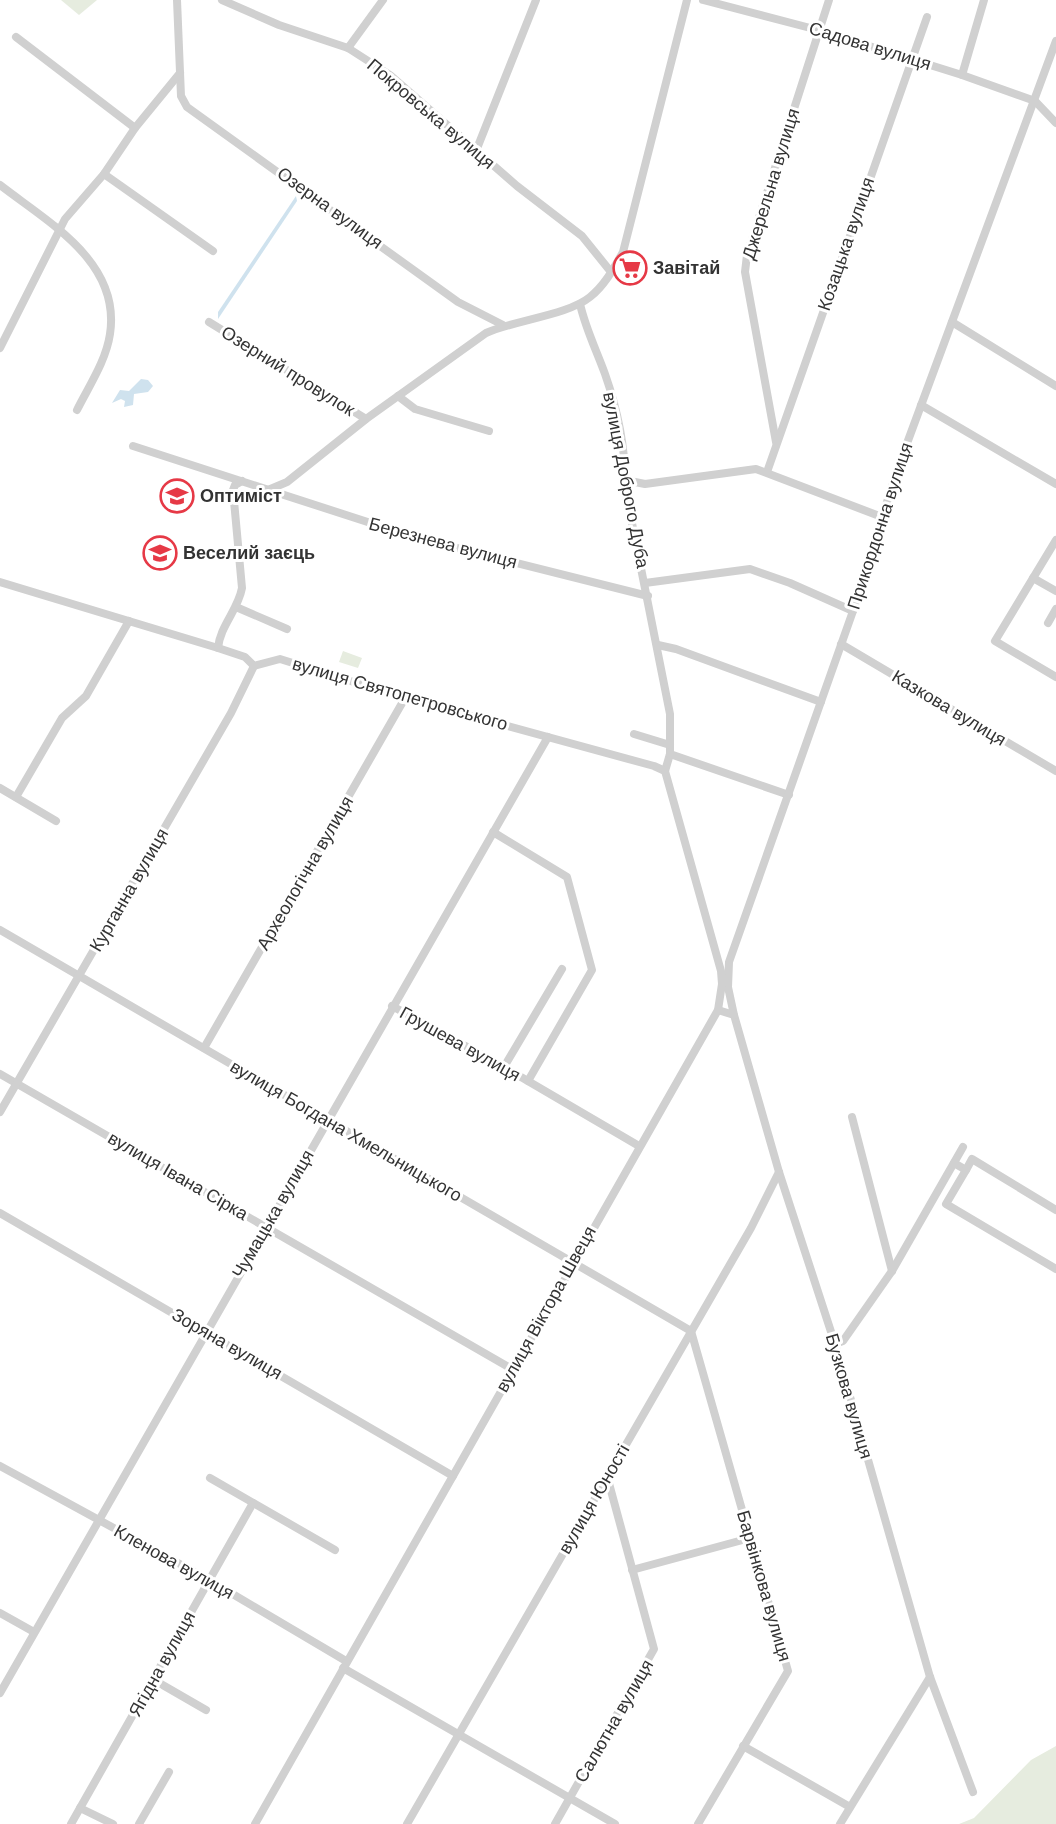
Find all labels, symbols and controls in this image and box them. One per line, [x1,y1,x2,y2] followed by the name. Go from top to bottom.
[807,18,933,74] street label: Садова вулиця
[363,55,499,173] street label: Покровська вулиця
[739,106,803,262] street label: Джерельна вулиця
[273,163,387,253] street label: Озерна вулиця
[814,175,878,313] street label: Козацька вулиця
[612,250,648,286] supermarket icon: Завітай
[653,258,720,278] place label: Завітай
[218,322,358,420] street label: Озерний провулок
[599,390,653,571] street label: вулиця Доброго Дуба
[844,440,916,612] street label: Прикордонна вулиця
[159,478,195,514] school or university icon: Оптиміст
[200,486,282,506] place label: Оптиміст
[367,514,519,572] street label: Березнева вулиця
[142,535,178,571] school or university icon: Веселий заєць
[183,543,315,563] place label: Веселий заєць
[290,654,510,734] street label: вулиця Святопетровського
[888,666,1010,750] street label: Казкова вулиця
[253,793,357,953] street label: Археологічна вулиця
[86,825,172,955] street label: Курганна вулиця
[396,1003,524,1085] street label: Грушева вулиця
[227,1056,465,1206] street label: вулиця Богдана Хмельницького
[105,1128,252,1225] street label: вулиця Івана Сірка
[228,1146,318,1282] street label: Чумацька вулиця
[492,1223,600,1395] street label: вулиця Віктора Швеця
[168,1304,286,1384] street label: Зоряна вулиця
[822,1331,876,1461] street label: Бузкова вулиця
[555,1441,633,1557] street label: вулиця Юності
[733,1508,795,1664] street label: Барвінкова вулиця
[111,1521,237,1603] street label: Кленова вулиця
[125,1608,199,1720] street label: Ягідна вулиця
[571,1656,657,1786] street label: Салютна вулиця

